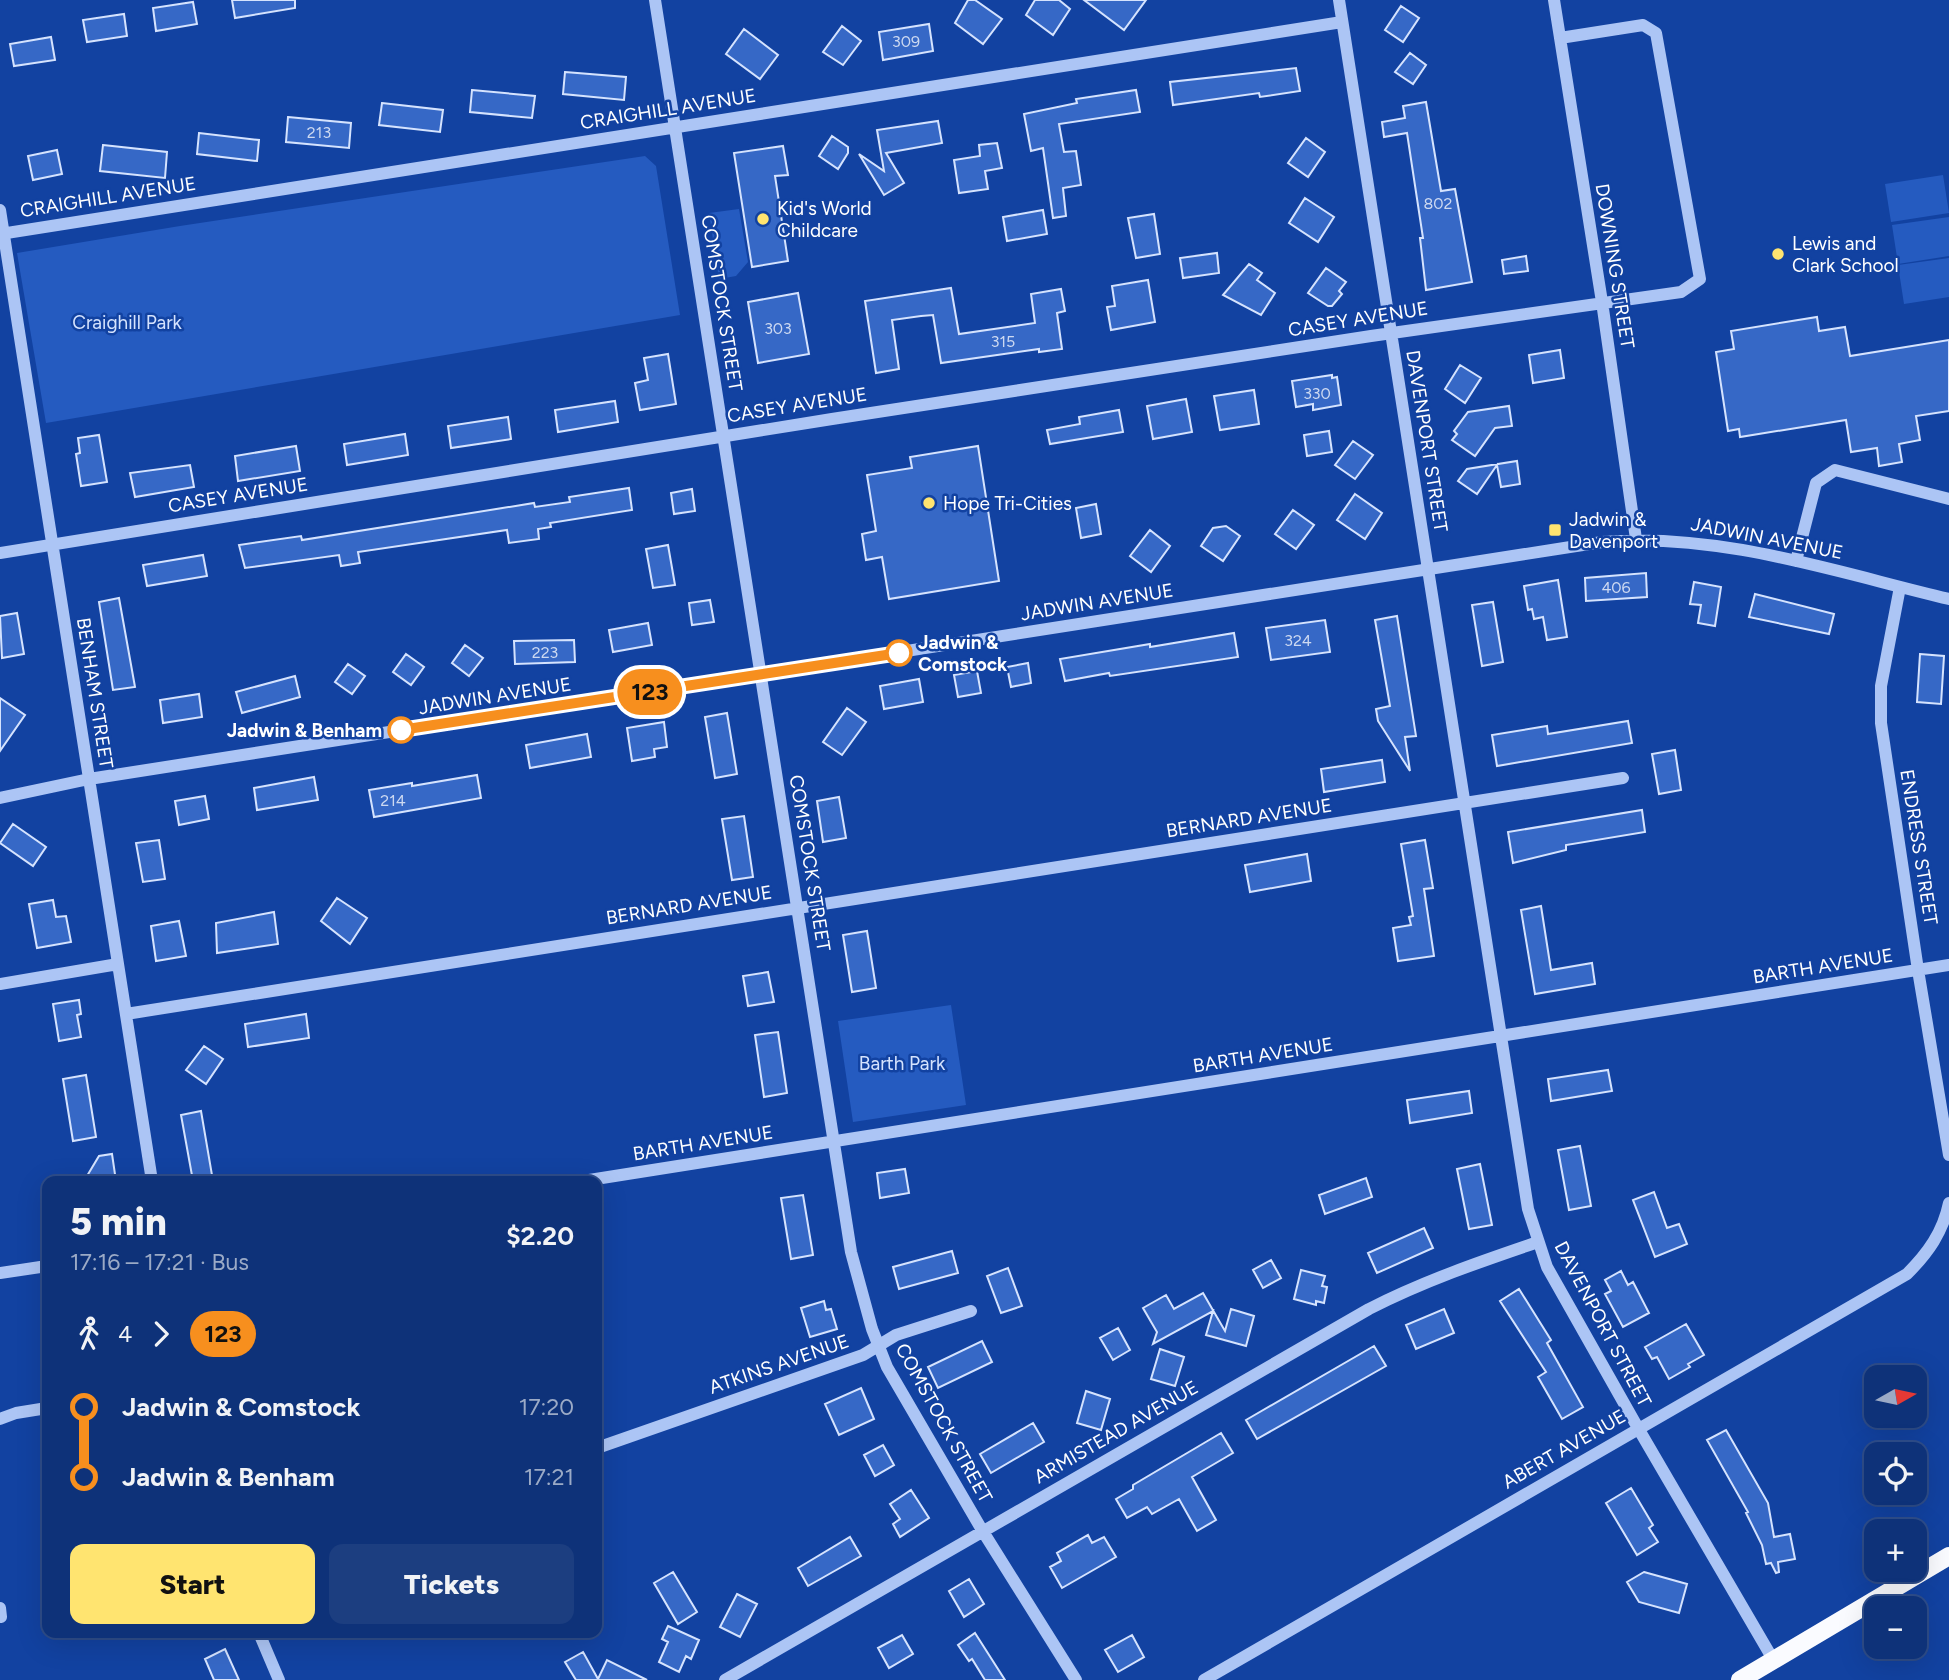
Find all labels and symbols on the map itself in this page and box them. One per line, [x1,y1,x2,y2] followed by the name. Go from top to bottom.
[892,32,920,51] house number: 309
[578,84,758,134] street label: CRAIGHILL AVENUE
[307,123,331,142] house number: 213
[18,172,198,222] street label: CRAIGHILL AVENUE
[1591,182,1639,351] street label: DOWNING STREET
[1423,194,1453,213] house number: 802
[777,197,872,242] place label: Kid's World Childcare
[755,211,771,227] marker: Kid's World Childcare
[697,213,747,393] street label: COMSTOCK STREET
[1792,232,1899,277] place label: Lewis and Clark School
[1770,246,1786,262] marker: Lewis and Clark School
[1286,297,1430,341] street label: CASEY AVENUE
[72,311,183,334] park label: Craighill Park
[764,319,792,338] house number: 303
[991,332,1015,351] house number: 315
[1401,348,1453,534] street label: DAVENPORT STREET
[725,383,869,427] street label: CASEY AVENUE
[1303,384,1331,403] house number: 330
[166,473,310,517] street label: CASEY AVENUE
[943,492,1072,515] place label: Hope Tri-Cities
[921,495,937,511] marker: Hope Tri-Cities
[1569,508,1658,553] place label: Jadwin & Davenport
[1689,512,1845,564] street label: JADWIN AVENUE
[1547,522,1563,538] marker: Jadwin & Davenport
[1601,578,1631,597] house number: 406
[1019,579,1175,625] street label: JADWIN AVENUE
[72,616,118,771] street label: BENHAM STREET
[918,631,1008,676] place label: Jadwin & Comstock
[1284,631,1312,650] house number: 324
[886,640,912,666] marker: Jadwin & Comstock
[532,643,558,662] house number: 223
[610,669,690,715] line badge: 123
[417,673,573,719] street label: JADWIN AVENUE
[388,717,414,743] marker: Jadwin & Benham
[227,719,382,742] place label: Jadwin & Benham
[1895,768,1943,927] street label: ENDRESS STREET
[785,773,835,953] street label: COMSTOCK STREET
[380,791,406,810] house number: 214
[1164,794,1334,842] street label: BERNARD AVENUE
[604,881,774,929] street label: BERNARD AVENUE
[1751,944,1895,988] street label: BARTH AVENUE
[1191,1033,1335,1077] street label: BARTH AVENUE
[859,1052,946,1075] park label: Barth Park
[631,1121,775,1165] street label: BARTH AVENUE
[1550,1237,1657,1411] street label: DAVENPORT STREET
[706,1329,852,1399] street label: ATKINS AVENUE
[891,1339,998,1507] street label: COMSTOCK STREET
[1864,1365,1927,1428] north arrow
[1030,1376,1202,1488] street label: ARMISTEAD AVENUE
[1498,1404,1630,1494] street label: ABERT AVENUE

